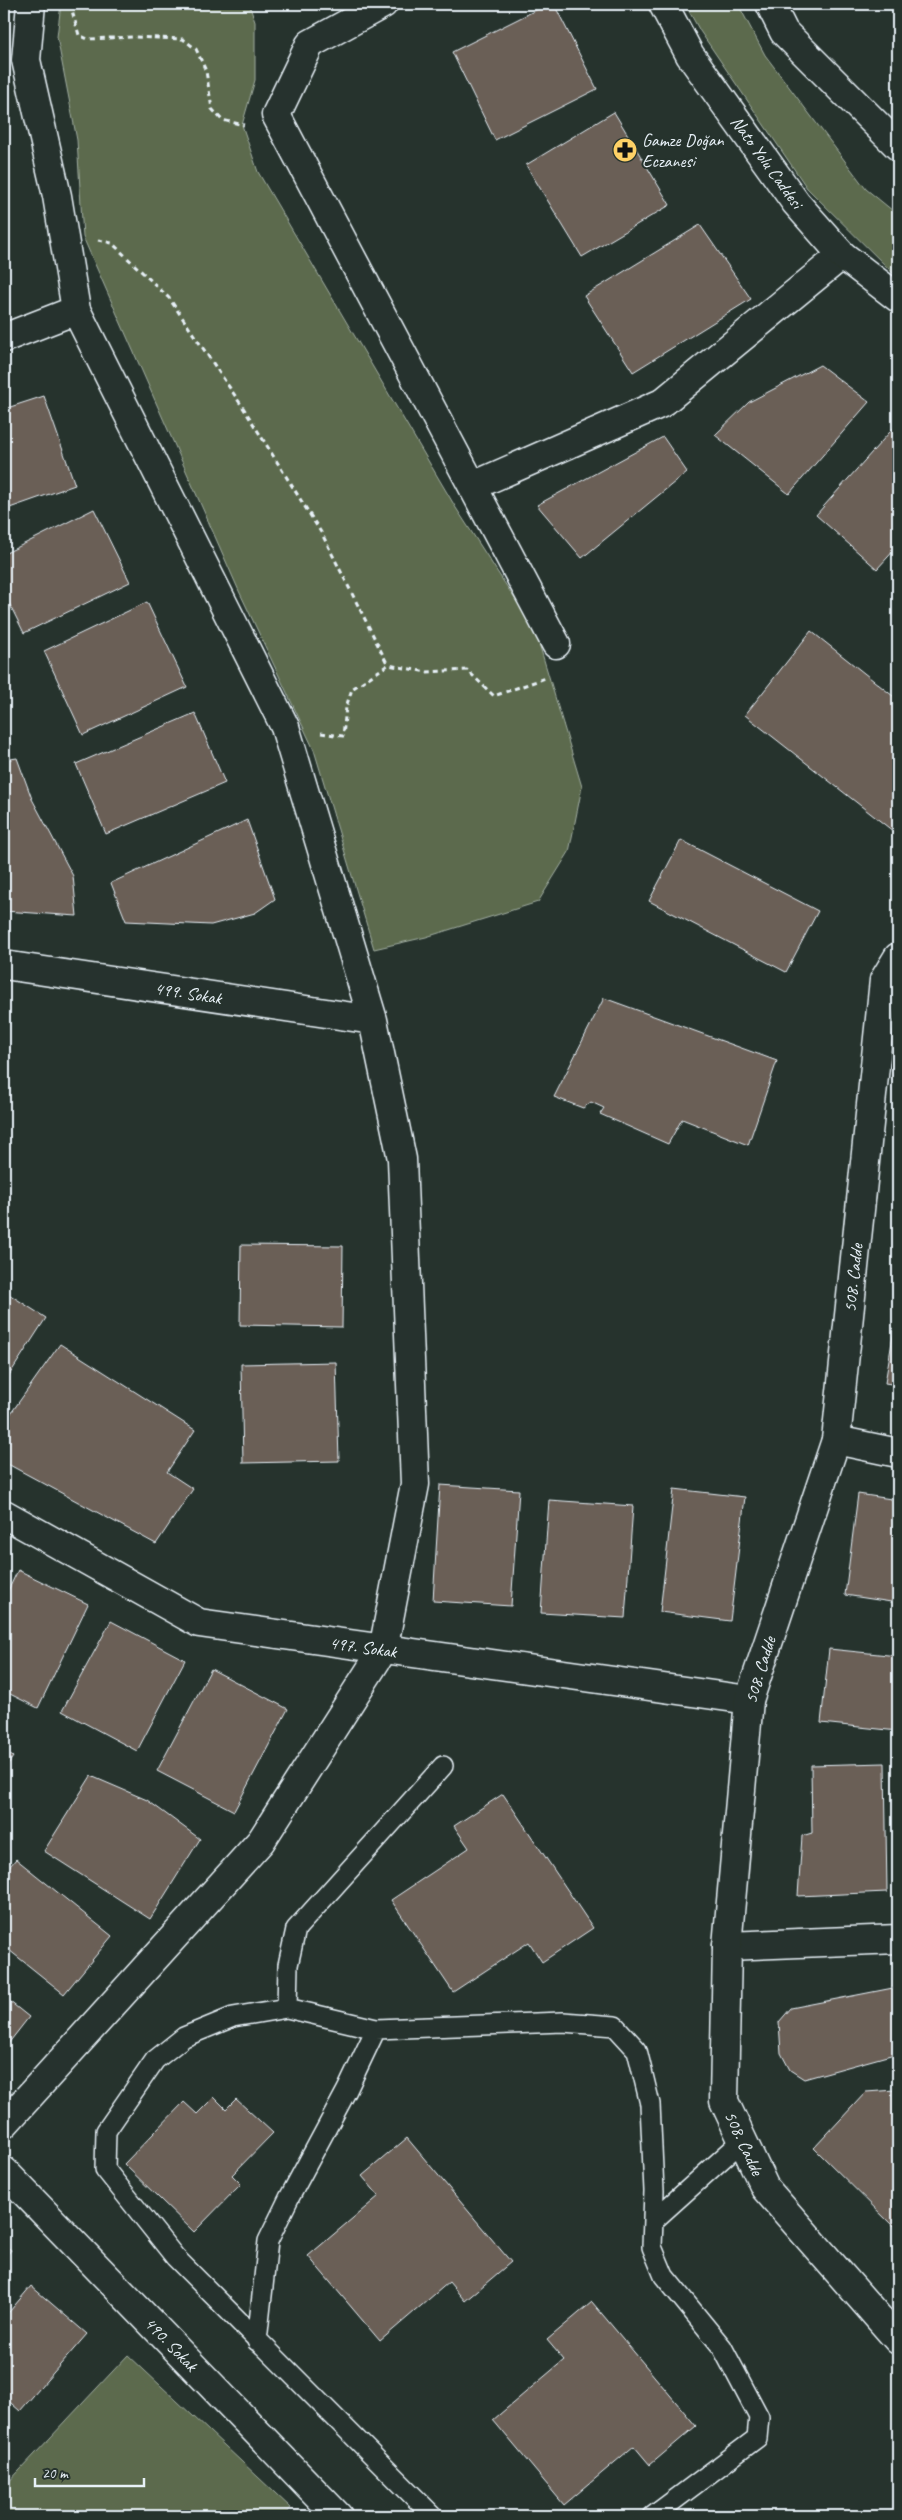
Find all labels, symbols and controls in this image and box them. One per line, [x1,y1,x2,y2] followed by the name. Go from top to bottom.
[726,111,810,215] street label: Nato Yolu Caddesi
[642,129,725,172] place label: Gamze Doğan Eczanesi
[612,137,638,163] pharmacy icon: Gamze Doğan Eczanesi
[153,977,224,1009] street label: 499. Sokak
[838,1242,868,1313] street label: 508. Cadde
[328,1631,399,1663] street label: 497. Sokak
[739,1633,781,1706] street label: 508. Cadde
[720,2107,769,2180] street label: 508. Cadde
[140,2312,203,2377] street label: 490. Sokak
[35,2455,144,2487] scale bar
[42,2464,69,2483] text: 20 m

